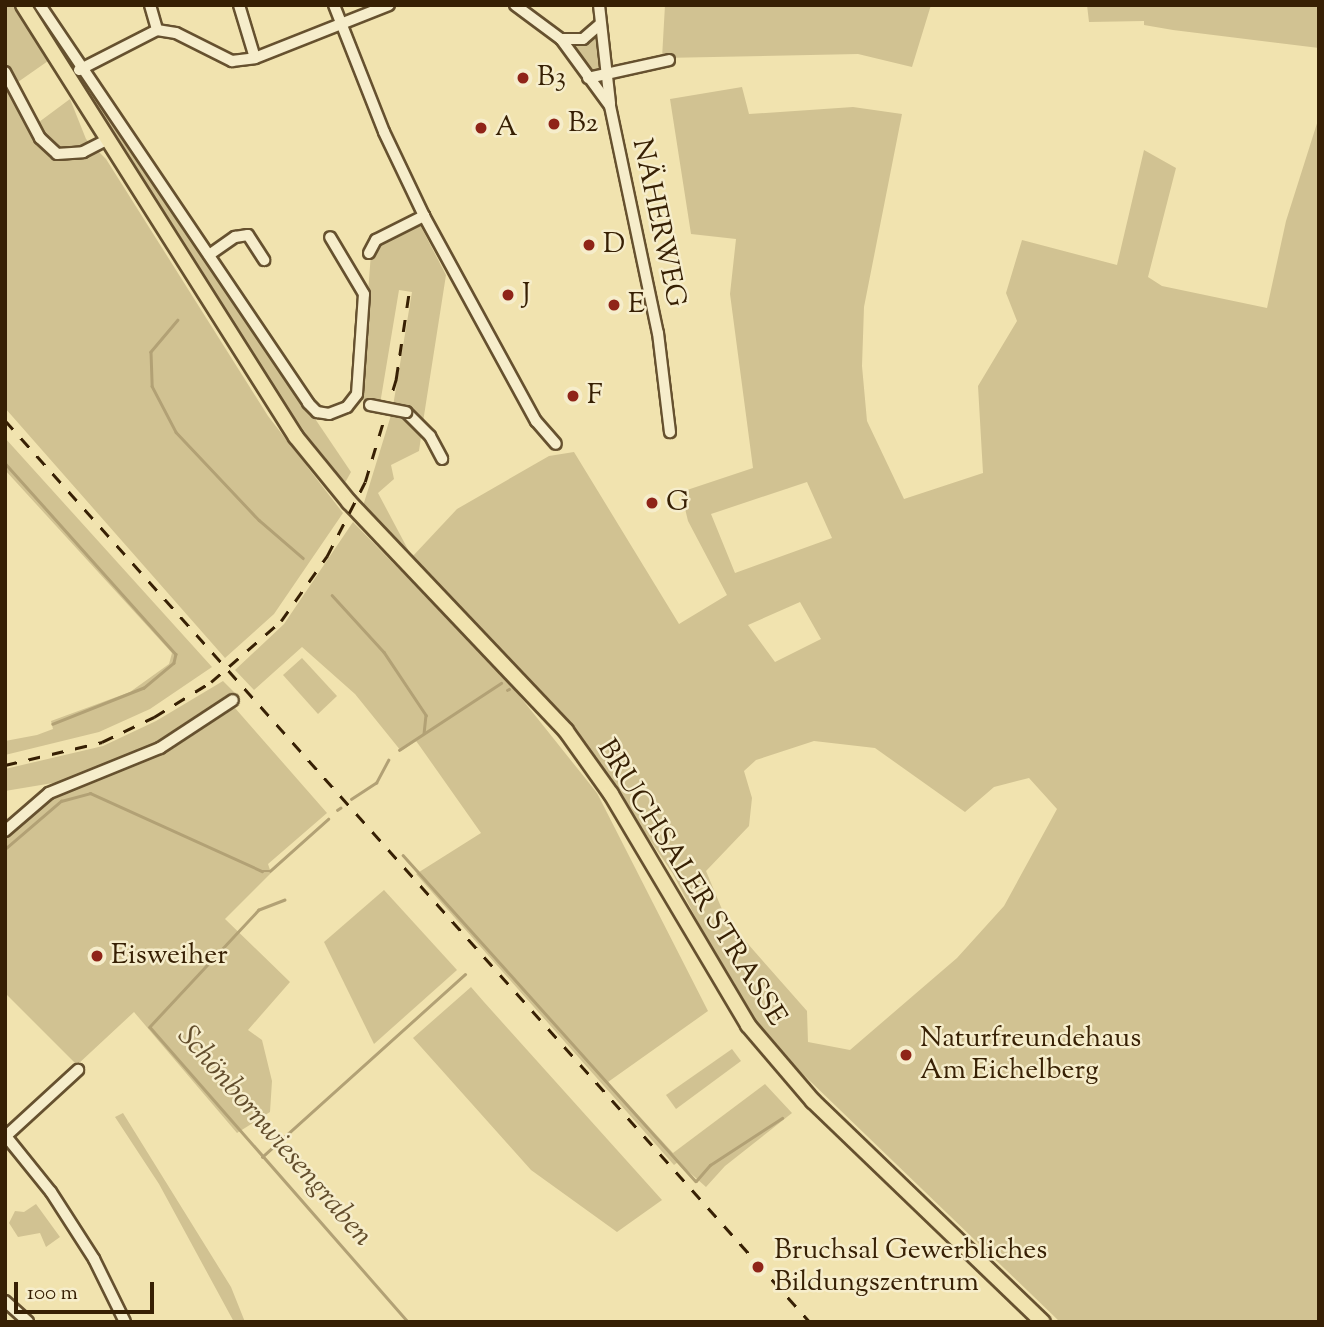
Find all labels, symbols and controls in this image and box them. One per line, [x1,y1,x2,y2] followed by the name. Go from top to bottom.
[537,61,566,95] place label: B3
[515,70,531,86] marker: B3
[568,107,598,141] place label: B2
[495,111,518,145] place label: A
[546,116,562,132] marker: B2
[473,120,489,136] marker: A
[624,136,692,310] street label: NÄHERWEG
[603,228,625,262] place label: D
[581,237,597,253] marker: D
[522,278,530,312] place label: J
[500,287,516,303] marker: J
[628,288,645,322] place label: E
[606,297,622,313] marker: E
[587,379,603,413] place label: F
[565,388,581,404] marker: F
[666,486,689,520] place label: G
[644,495,660,511] marker: G
[589,734,793,1032] street label: BRUCHSALER STRASSE
[111,939,228,973] place label: Eisweiher
[89,948,105,964] marker: Eisweiher
[168,1019,380,1255] water label: Schönbornwiesengraben
[920,1022,1141,1088] place label: Naturfreundehaus Am Eichelberg
[898,1047,914,1063] marker: Naturfreundehaus Am Eichelberg
[774,1234,1047,1300] place label: Bruchsal Gewerbliches Bildungszentrum
[748,1257,768,1277] marker: Bruchsal Gewerbliches Bildungszentrum
[18,1268,158,1312] scale bar
[27,1279,78,1309] text: 100 m

